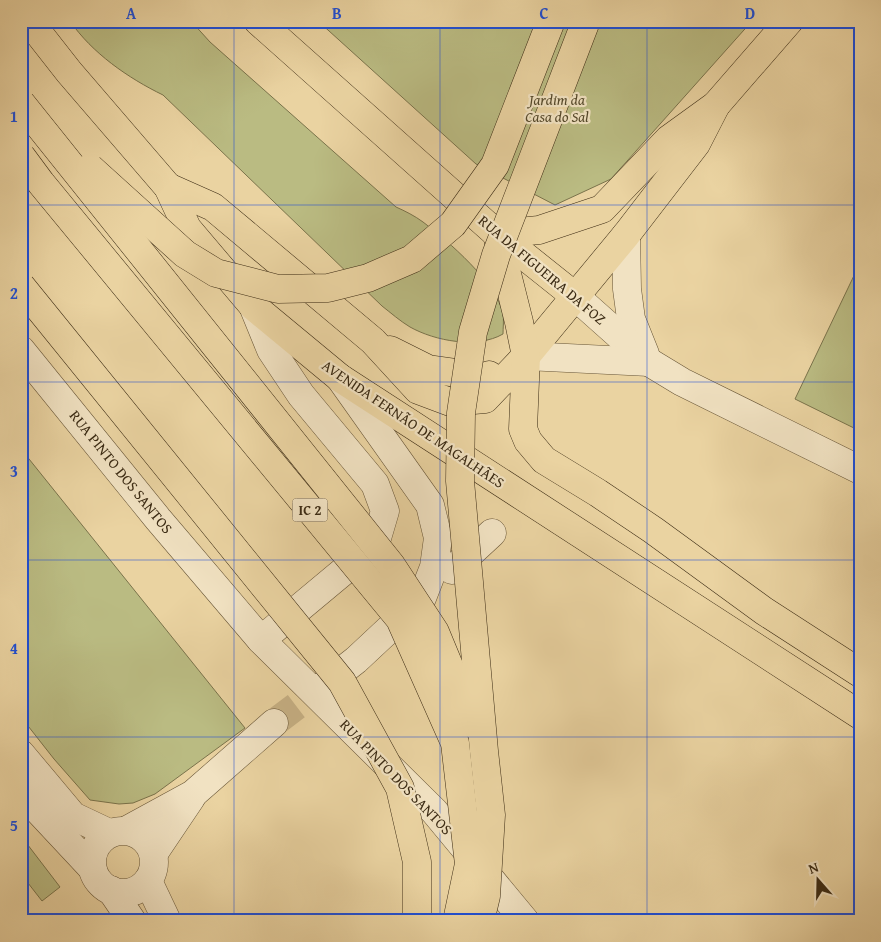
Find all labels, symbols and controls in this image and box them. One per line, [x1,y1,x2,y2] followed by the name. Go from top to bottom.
[126,1,137,25] text: A
[332,1,342,25] text: B
[539,1,549,25] text: C
[745,1,755,25] text: D
[525,89,589,127] park label: Jardim da Casa do Sal
[10,104,18,128] text: 1
[474,210,611,329] street label: RUA DA FIGUEIRA DA FOZ
[10,281,18,305] text: 2
[318,354,509,493] street label: AVENIDA FERNÃO DE MAGALHÃES
[65,405,178,538] street label: RUA PINTO DOS SANTOS
[10,459,18,483] text: 3
[292,498,328,522] road number: IC 2
[10,636,18,660] text: 4
[336,714,457,839] street label: RUA PINTO DOS SANTOS
[10,813,18,837] text: 5
[794,854,844,904] north arrow
[806,857,822,879] text: N

